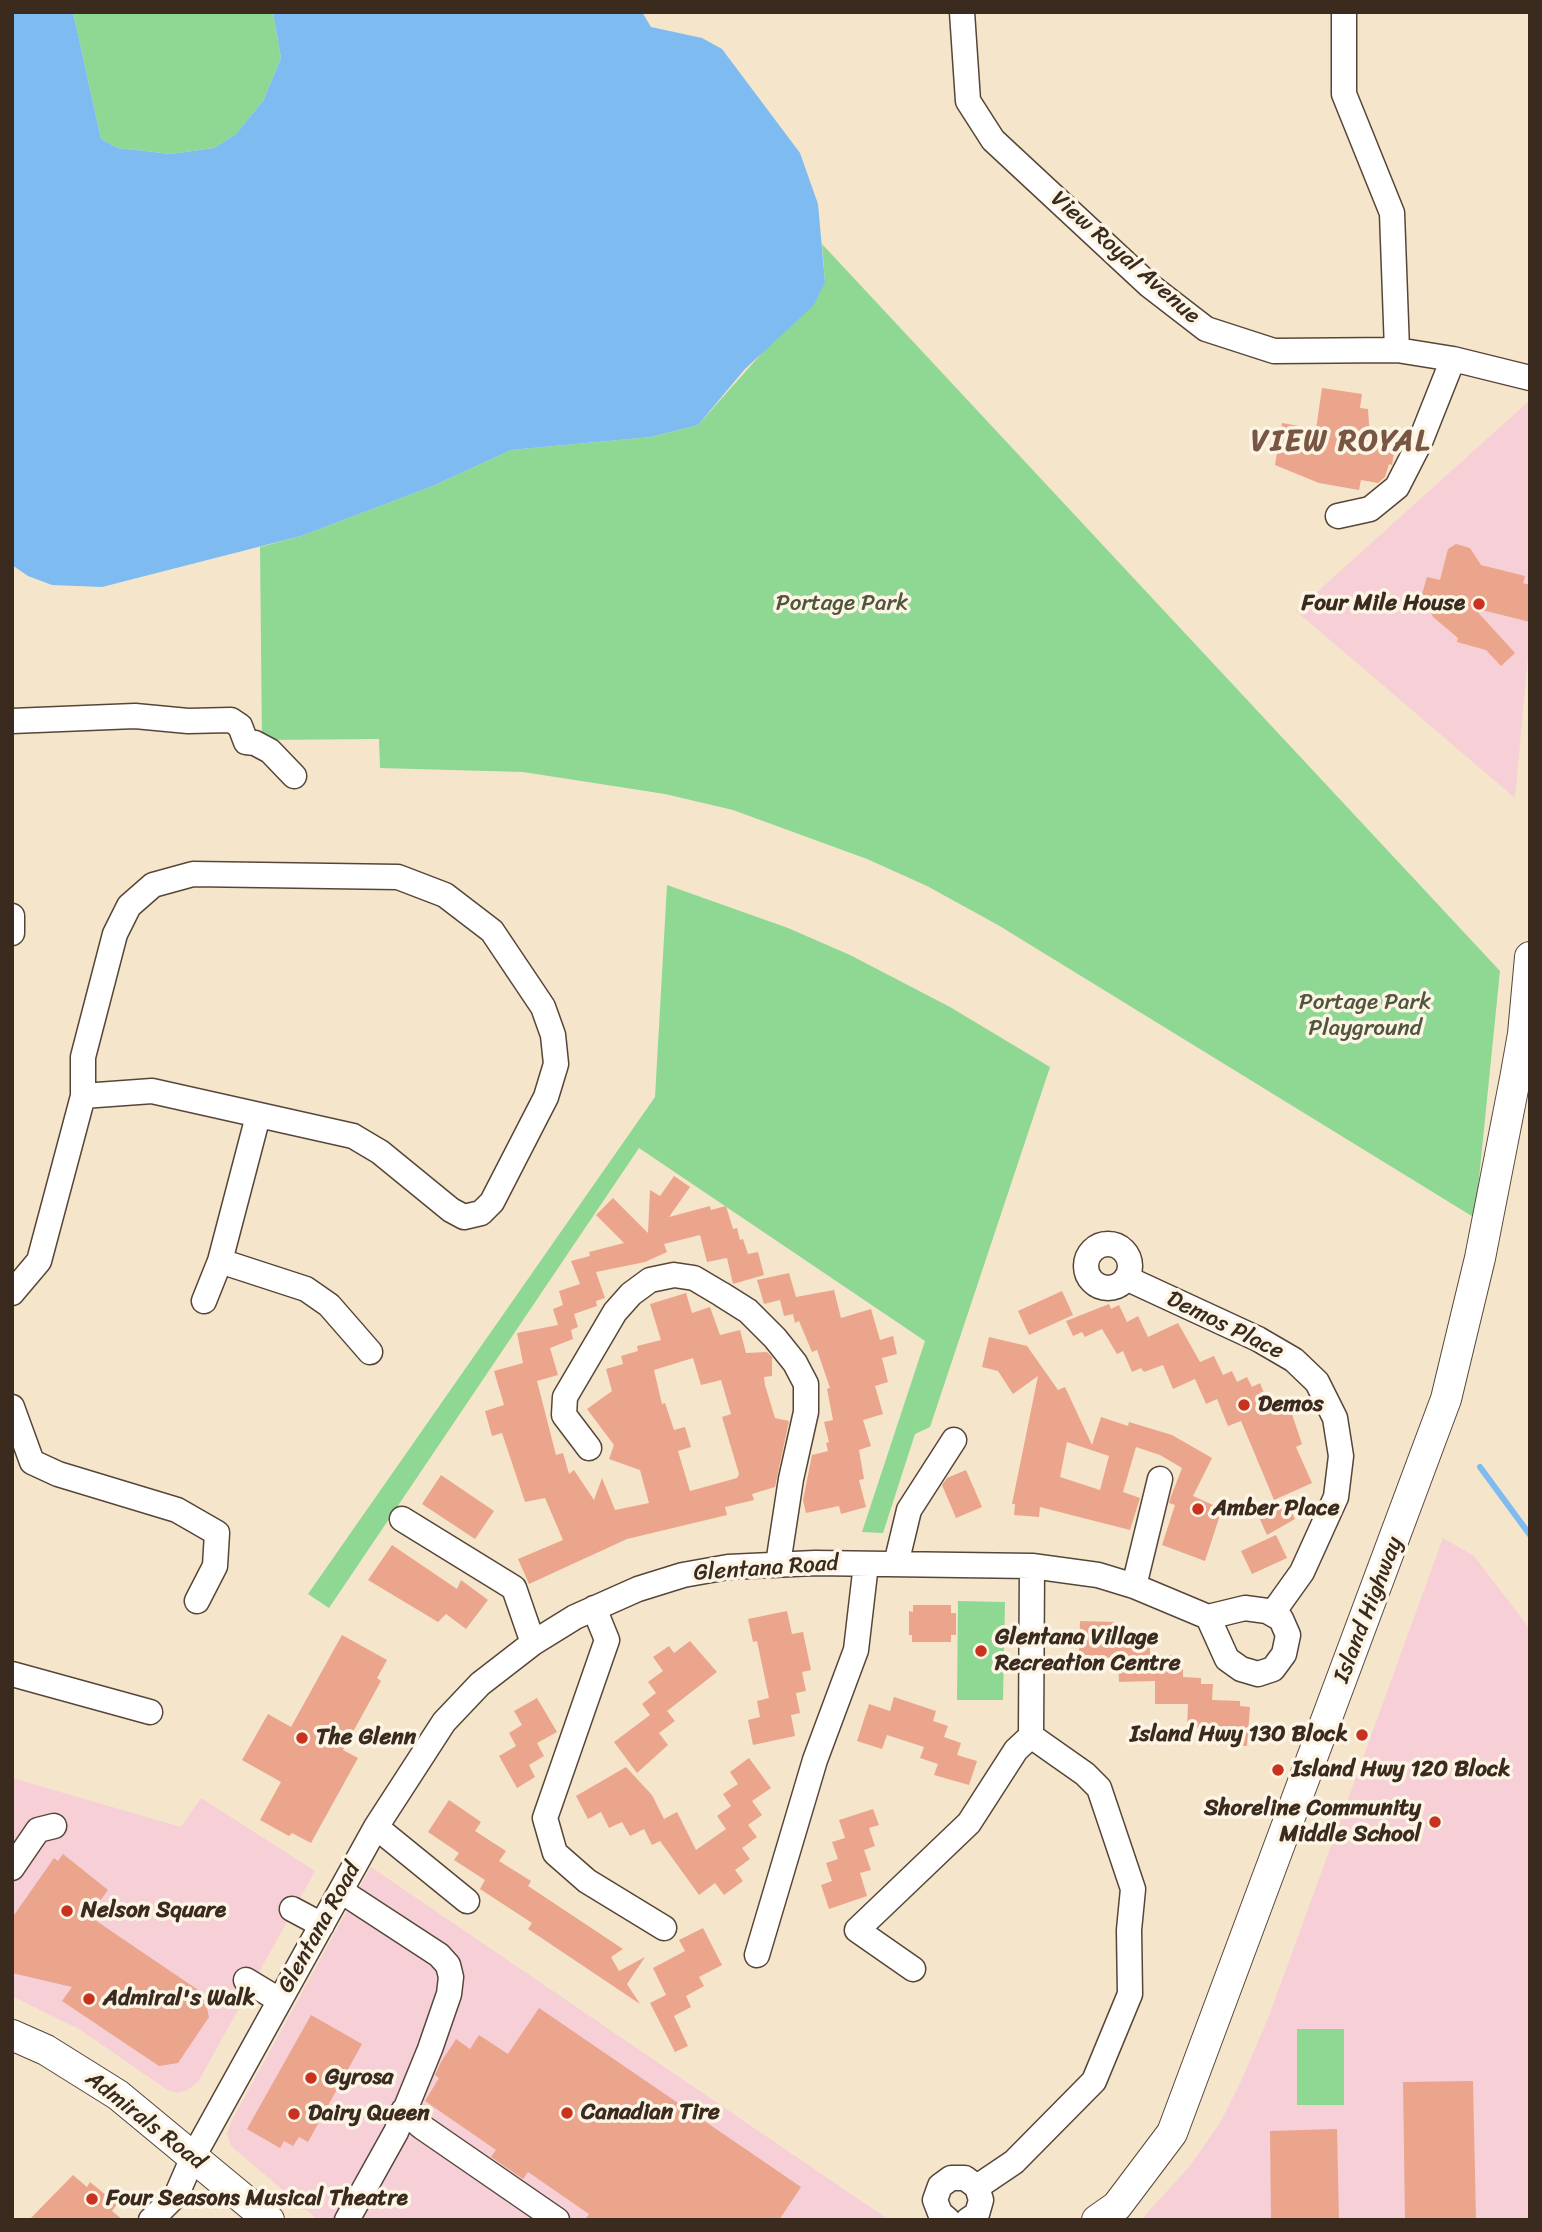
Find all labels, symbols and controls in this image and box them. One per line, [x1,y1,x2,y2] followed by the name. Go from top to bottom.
[1045,186,1205,330] street label: View Royal Avenue
[1252,424,1430,460] district label: VIEW ROYAL
[776,590,908,618] park label: Portage Park
[1302,590,1465,618] place label: Four Mile House
[1471,596,1487,612] marker: Four Mile House
[1299,989,1431,1043] park label: Portage Park Playground
[1162,1286,1288,1366] street label: Demos Place
[1258,1391,1324,1419] place label: Demos
[1236,1397,1252,1413] marker: Demos
[1212,1495,1340,1523] place label: Amber Place
[1190,1501,1206,1517] marker: Amber Place
[1329,1533,1409,1687] street label: Island Highway
[693,1550,839,1588] street label: Glentana Road
[995,1624,1181,1678] place label: Glentana Village Recreation Centre
[973,1643,989,1659] marker: Glentana Village Recreation Centre
[1130,1721,1348,1749] place label: Island Hwy 130 Block
[316,1724,416,1752] place label: The Glenn
[1354,1727,1370,1743] marker: Island Hwy 130 Block
[294,1730,310,1746] marker: The Glenn
[1292,1756,1511,1784] place label: Island Hwy 120 Block
[1270,1762,1286,1778] marker: Island Hwy 120 Block
[1204,1795,1421,1849] place label: Shoreline Community Middle School
[1427,1814,1443,1830] marker: Shoreline Community Middle School
[273,1858,367,1998] street label: Glentana Road
[81,1897,226,1925] place label: Nelson Square
[59,1903,75,1919] marker: Nelson Square
[103,1985,255,2013] place label: Admiral's Walk
[81,1991,97,2007] marker: Admiral's Walk
[325,2064,393,2092] place label: Gyrosa
[80,2066,210,2176] street label: Admirals Road
[303,2070,319,2086] marker: Gyrosa
[581,2099,720,2127] place label: Canadian Tire
[308,2100,430,2128] place label: Dairy Queen
[559,2105,575,2121] marker: Canadian Tire
[286,2106,302,2122] marker: Dairy Queen
[106,2185,408,2213] place label: Four Seasons Musical Theatre
[84,2191,100,2207] marker: Four Seasons Musical Theatre

